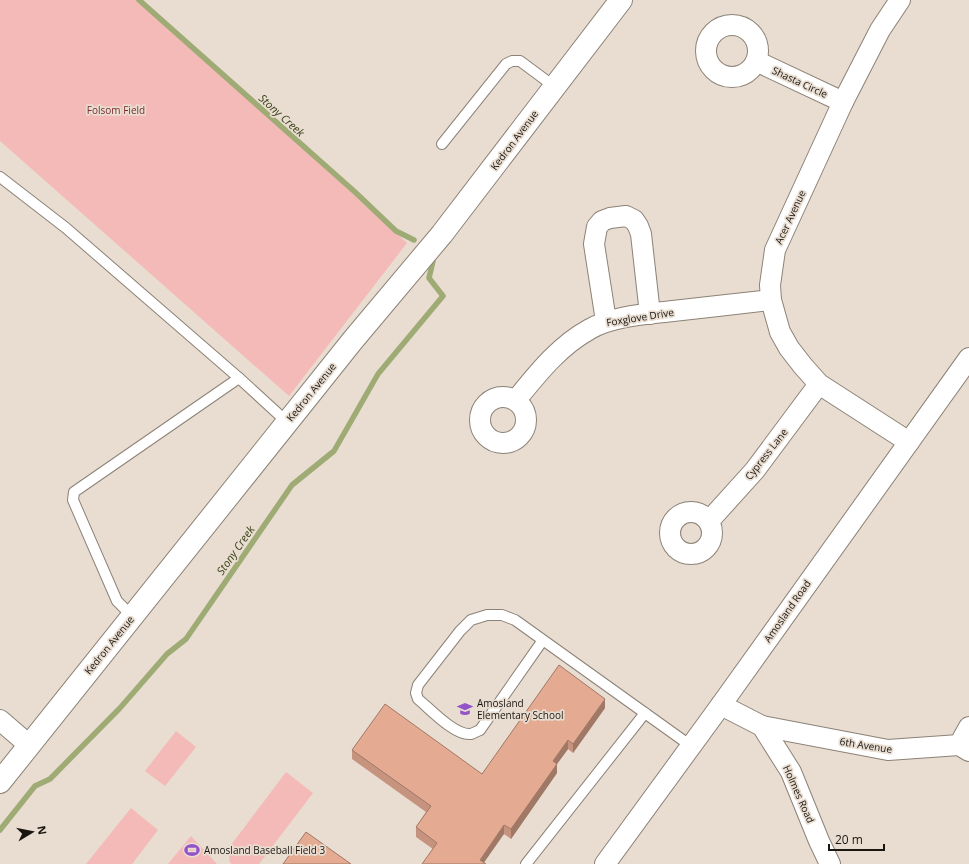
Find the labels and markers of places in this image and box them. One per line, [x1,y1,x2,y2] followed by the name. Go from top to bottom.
[477,696,563,722] place label: Amosland Elementary School
[456,700,474,718] school or university icon: Amosland Elementary School
[183,841,201,859] sports icon: Amosland Baseball Field 3
[204,843,326,857] place label: Amosland Baseball Field 3

